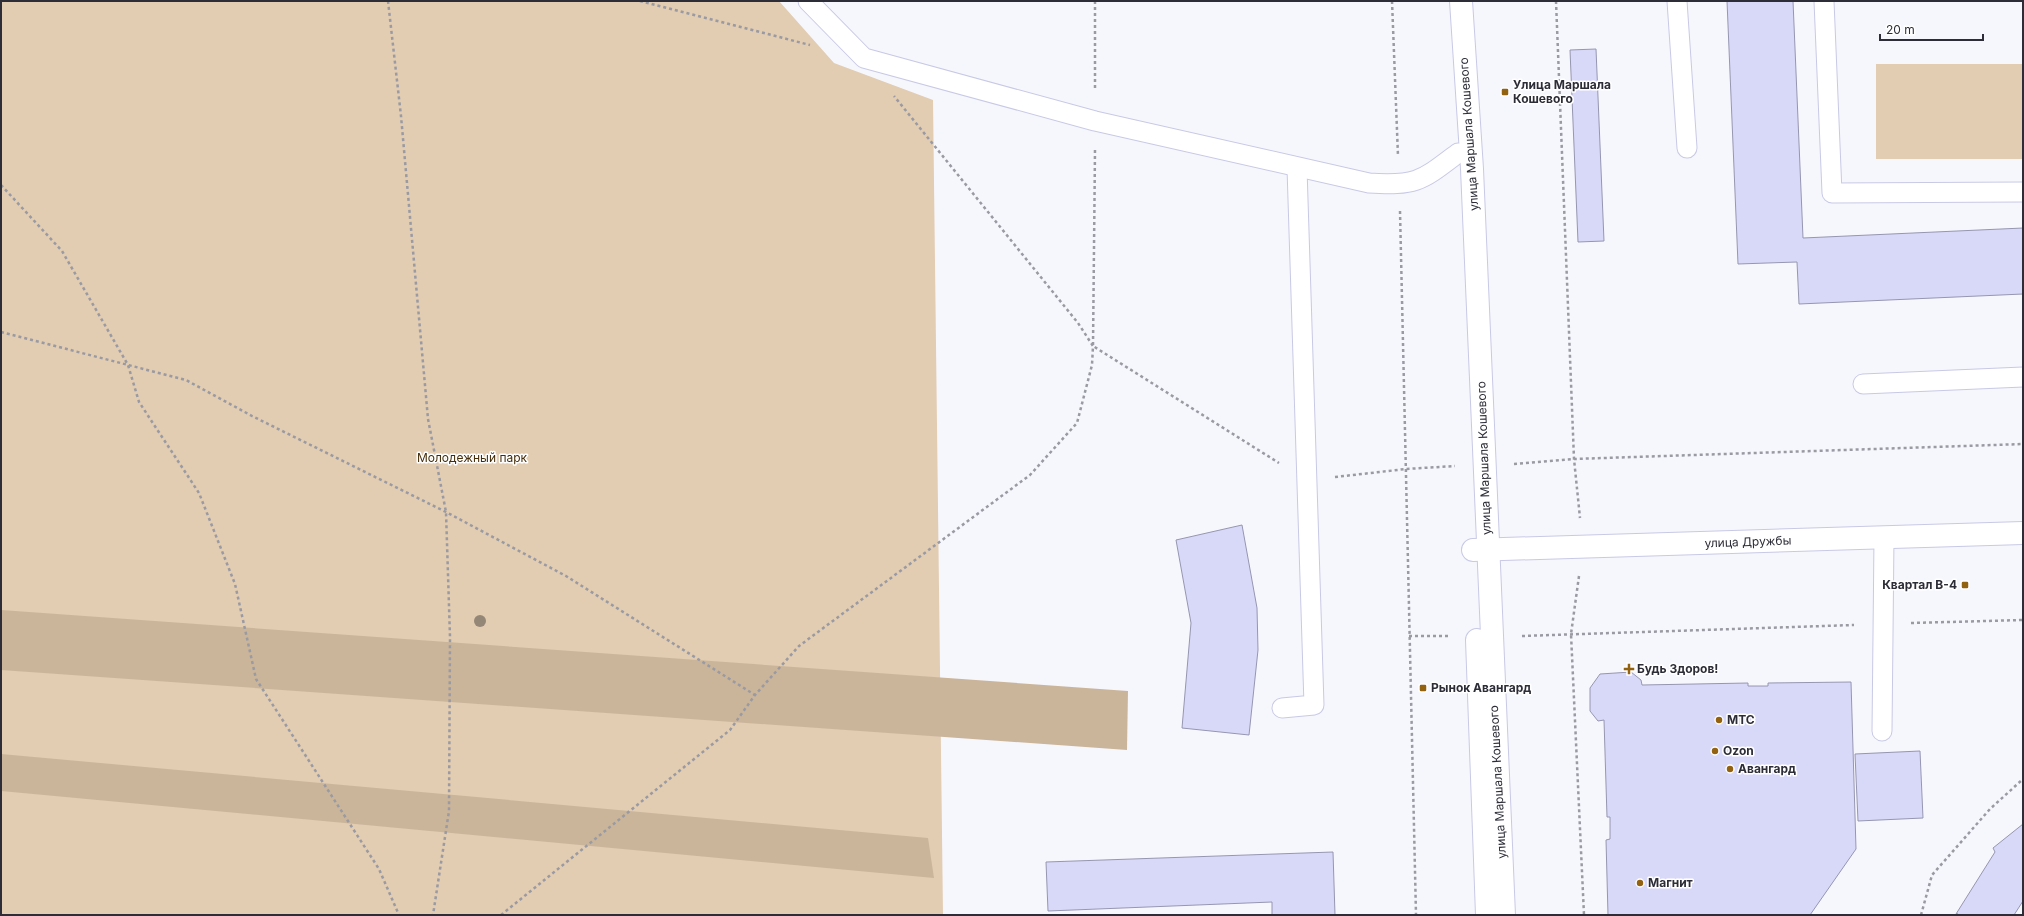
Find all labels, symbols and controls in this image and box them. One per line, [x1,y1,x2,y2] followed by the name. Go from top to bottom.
[1880,16,1983,42] scale bar
[1886,22,1915,37] text: 20 m
[1456,57,1481,211] street label: улица Маршала Кошевого
[1513,77,1611,106] place label: Улица Маршала Кошевого
[1500,87,1510,97] marker: Улица Маршала Кошевого
[1473,381,1494,535] street label: улица Маршала Кошевого
[417,450,528,465] park label: Молодежный парк
[1704,532,1792,551] street label: улица Дружбы
[1882,577,1957,592] place label: Квартал В-4
[1960,580,1970,590] marker: Квартал В-4
[1637,661,1718,676] place label: Будь Здоров!
[1624,664,1634,674] marker: Будь Здоров!
[1431,680,1531,695] place label: Рынок Авангард
[1418,683,1428,693] marker: Рынок Авангард
[1486,705,1509,859] street label: улица Маршала Кошевого
[1727,712,1755,727] place label: МТС
[1714,715,1724,725] marker: МТС
[1723,743,1754,758] place label: Ozon
[1710,746,1720,756] marker: Ozon
[1738,761,1796,776] place label: Авангард
[1725,764,1735,774] marker: Авангард
[1648,875,1693,890] place label: Магнит
[1635,878,1645,888] marker: Магнит

